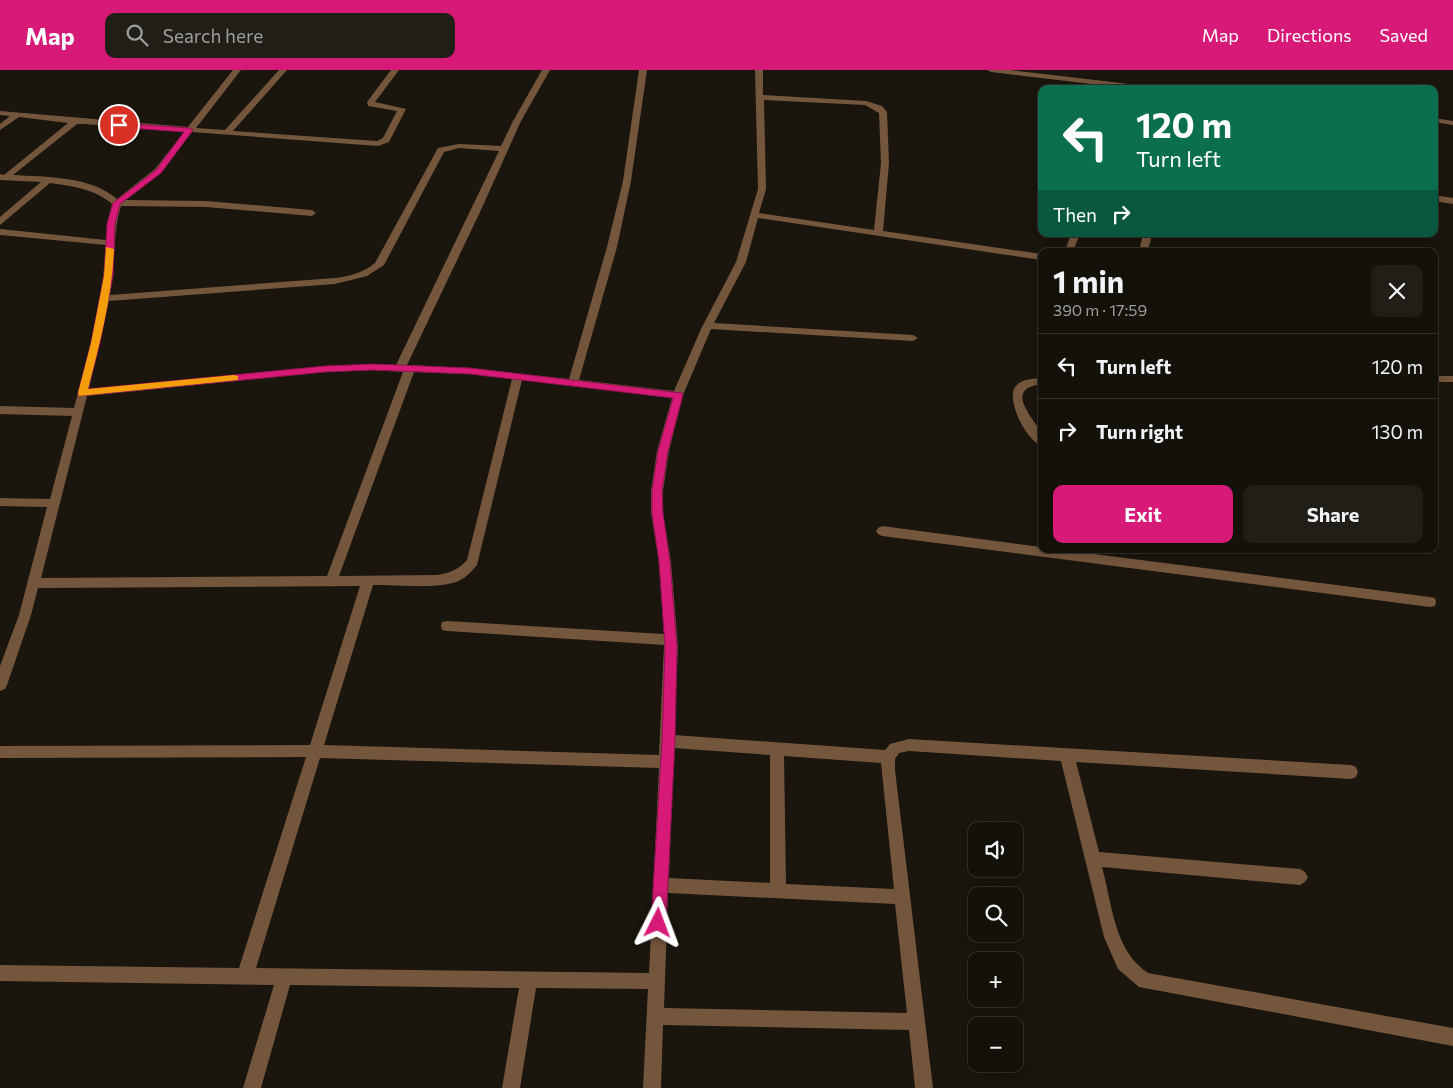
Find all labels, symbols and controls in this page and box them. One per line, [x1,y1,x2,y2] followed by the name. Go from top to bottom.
[105,13,455,58] search box
[25,21,75,50] text: Map
[123,21,151,49] icon: search
[163,24,263,47] text: Search here
[1202,24,1239,46] text: Map
[1267,24,1351,46] text: Directions
[1379,24,1428,46] text: Saved
[1136,102,1232,145] text: 120 m
[98,104,140,146] pin
[1053,105,1118,170] icon: left
[105,111,133,139] icon: arrive
[1136,145,1221,172] text: Turn left
[1107,200,1135,228] icon: right
[1053,203,1097,226] text: Then
[1053,262,1124,299] text: 1 min
[1371,265,1423,317] button: close
[1053,300,1147,319] text: 390 m · 17:59
[1053,352,1081,380] icon: left
[1096,355,1171,378] text: Turn left
[1372,355,1423,378] text: 120 m
[1053,417,1081,445] icon: right
[1096,420,1183,443] text: Turn right
[1371,420,1423,443] text: 130 m
[1053,485,1233,543] button: Exit
[1243,485,1423,543] button: Share
[968,822,1023,1072] map controls
[968,822,1023,877] button: sound
[968,887,1023,942] button: search
[631,896,683,948] position arrow
[968,952,1023,1007] button: +
[968,1017,1023,1072] button: −

